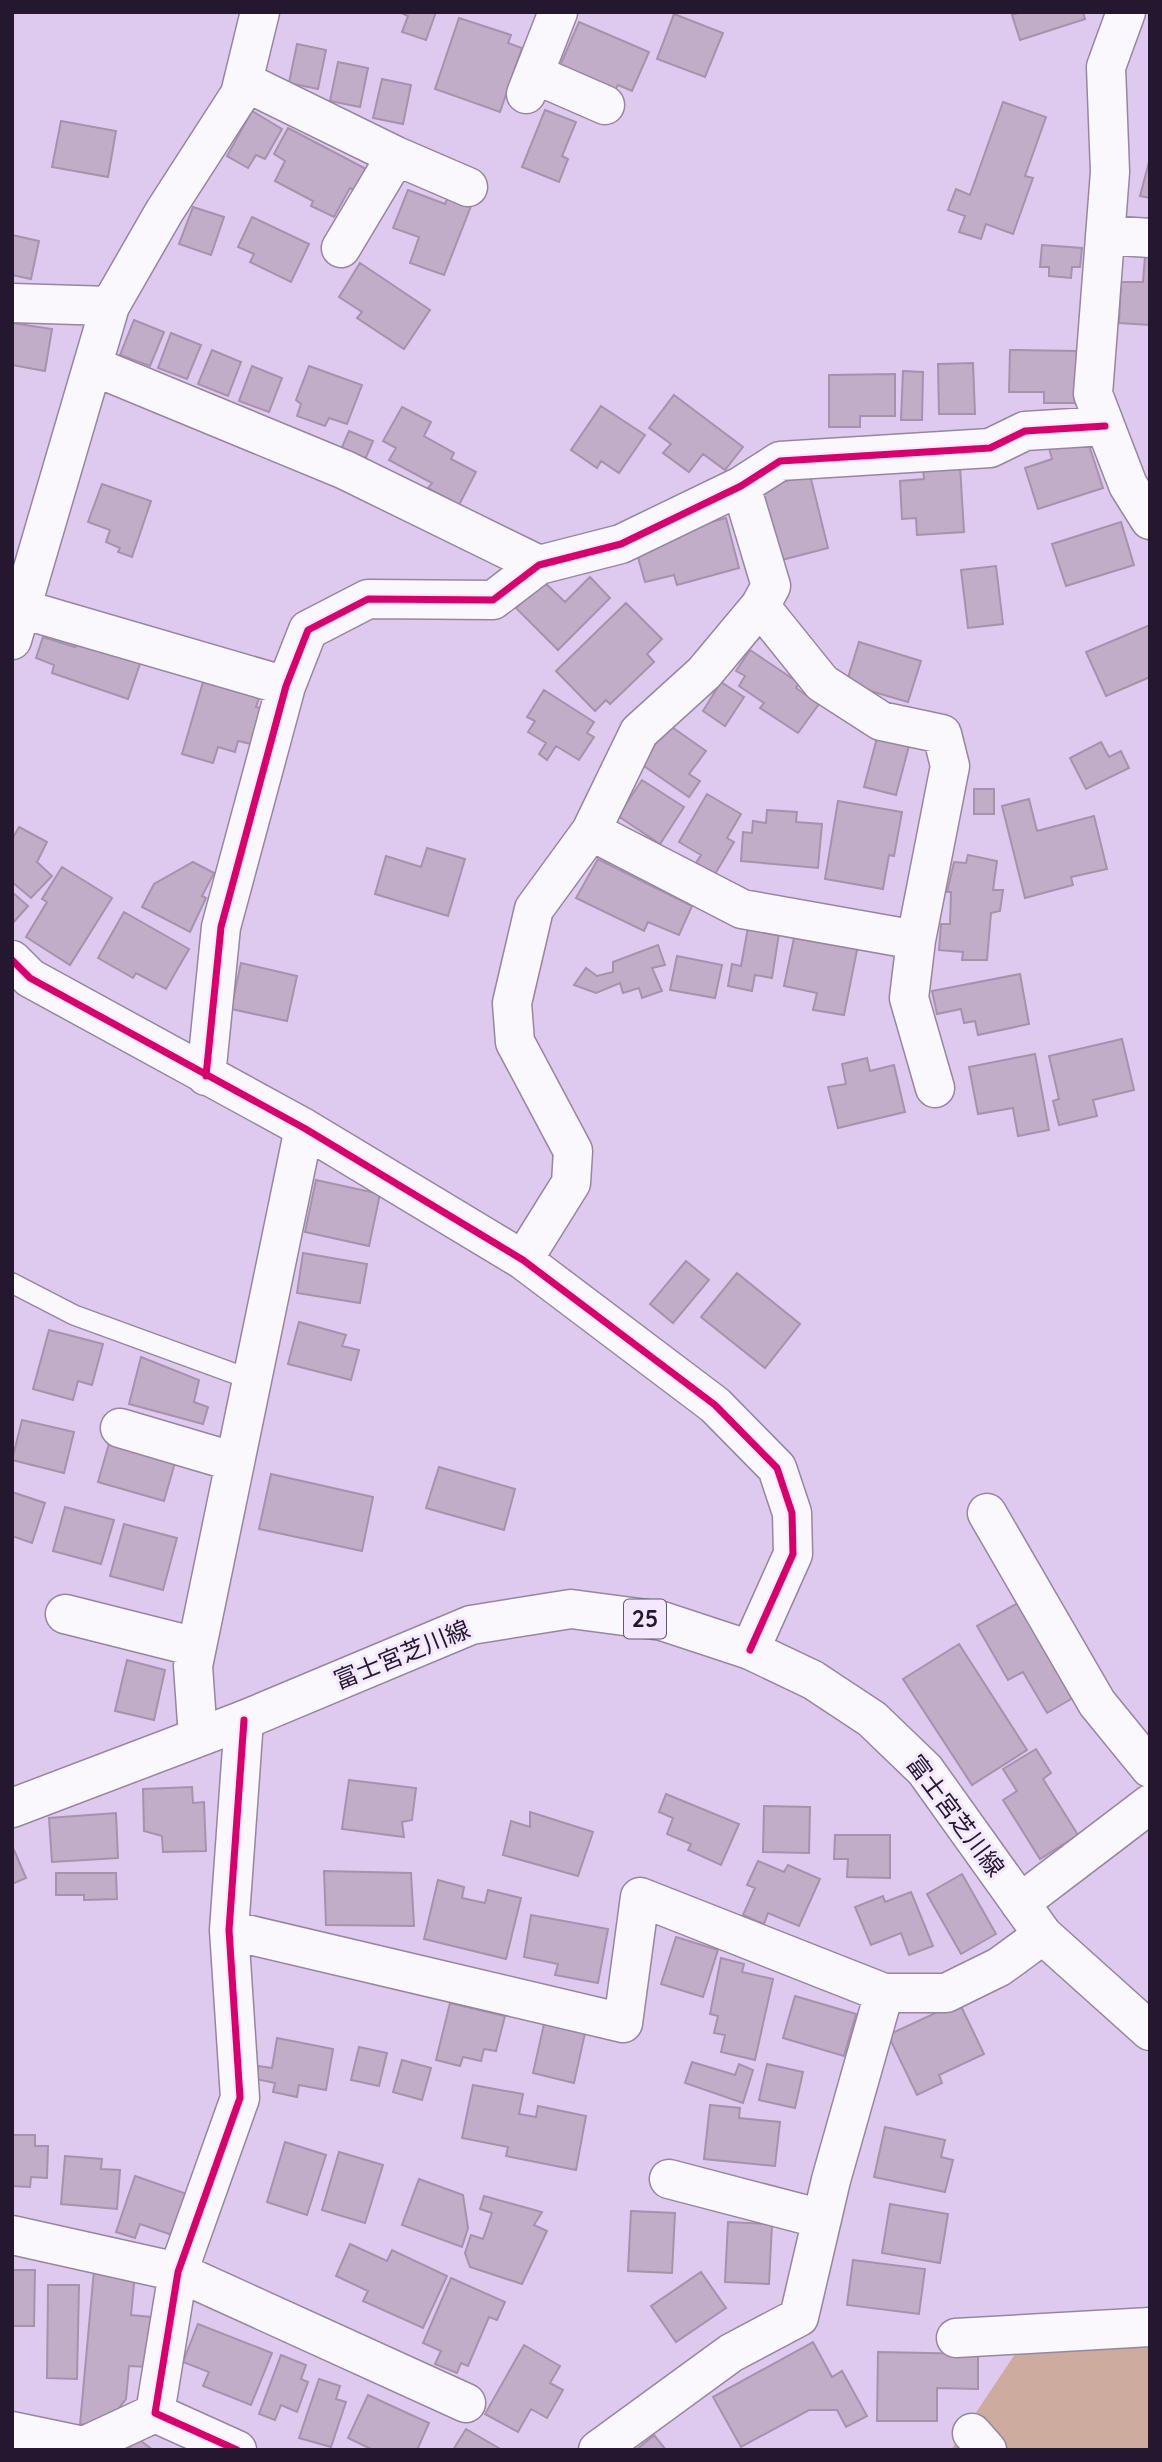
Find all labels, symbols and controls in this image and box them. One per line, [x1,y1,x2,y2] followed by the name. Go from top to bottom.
[624,1600,666,1638] road number: 25
[329,1613,474,1695] street label: 富士宮芝川線
[900,1749,1011,1882] street label: 富士宮芝川線

